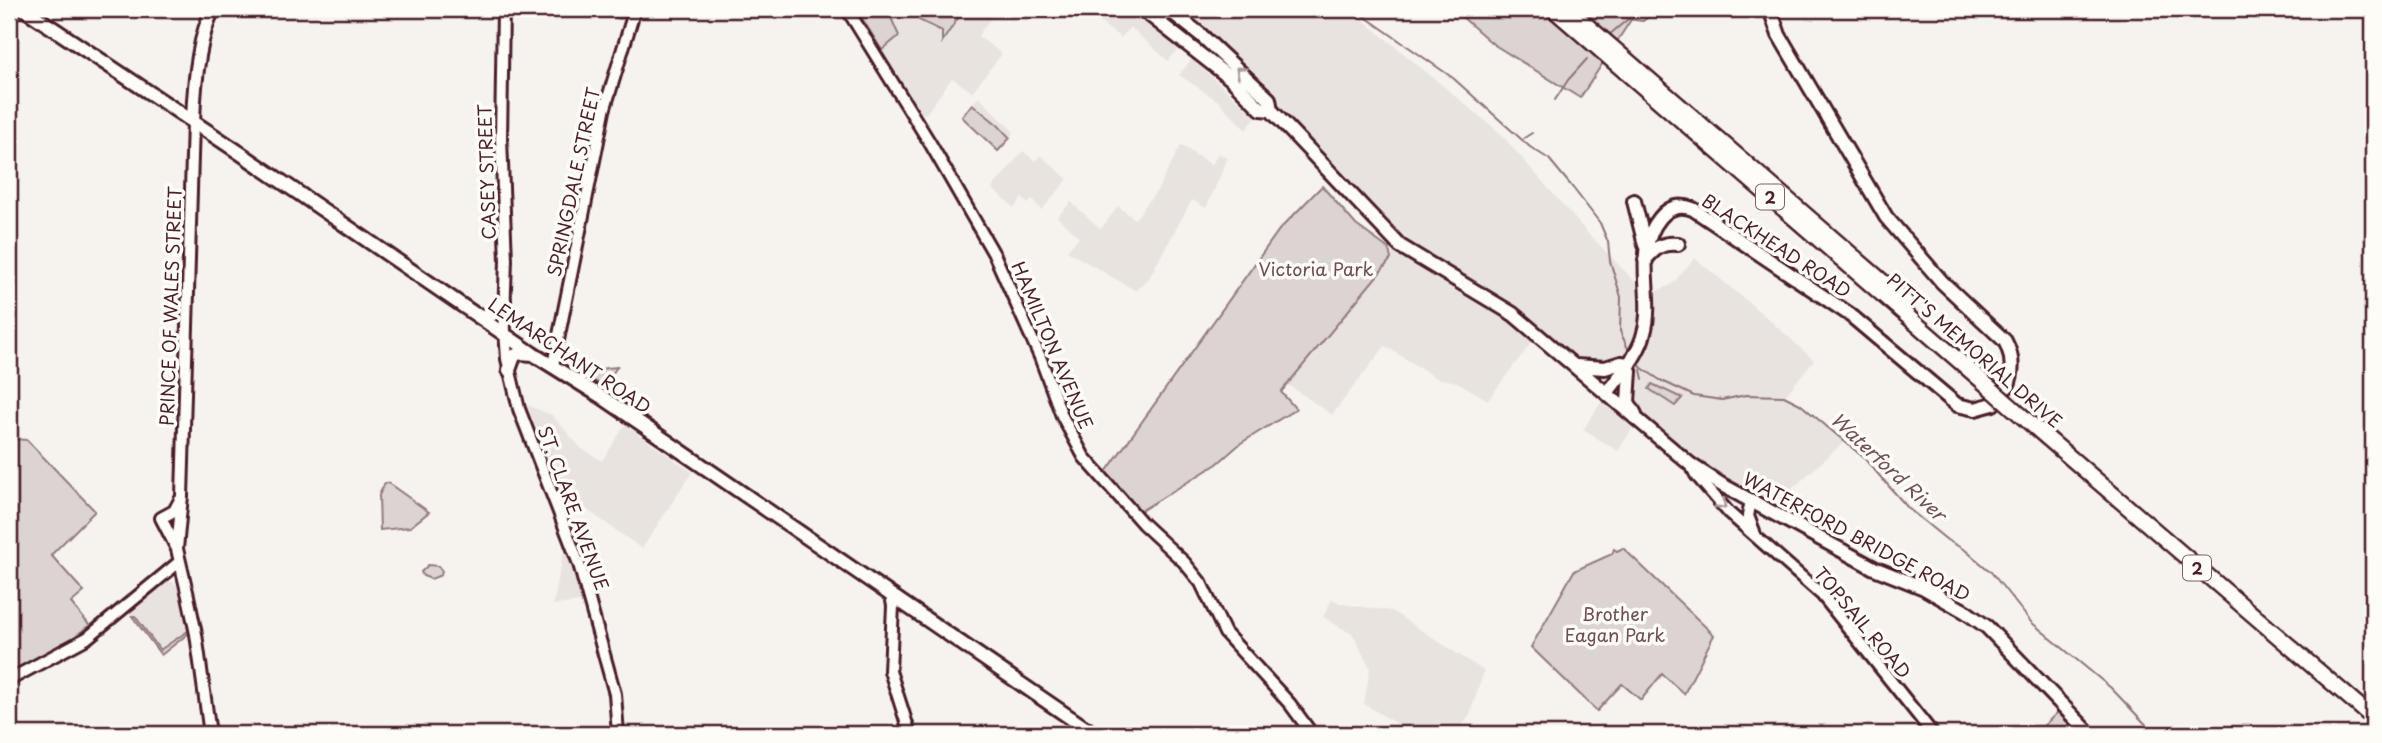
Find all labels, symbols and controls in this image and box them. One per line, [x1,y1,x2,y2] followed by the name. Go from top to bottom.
[1235,66,1248,79] one-way arrow
[540,85,606,279] street label: SPRINGDALE STREET
[470,103,502,240] street label: CASEY STREET
[1756,184,1784,210] road number: 2
[152,185,188,426] street label: PRINCE OF WALES STREET
[1697,187,1857,303] street label: BLACKHEAD ROAD
[1259,255,1373,282] park label: Victoria Park
[1006,257,1100,433] street label: HAMILTON AVENUE
[1882,266,2068,434] street label: PITT'S MEMORIAL DRIVE
[483,290,657,420] street label: LEMARCHANT ROAD
[1825,405,1955,529] water label: Waterford River
[532,422,616,594] street label: ST. CLARE AVENUE
[1739,465,1975,607] street label: WATERFORD BRIDGE ROAD
[1714,497,1727,510] one-way arrow
[2183,555,2211,580] road number: 2
[1808,560,1918,684] street label: TOPSAIL ROAD
[1565,600,1665,648] park label: Brother Eagan Park

